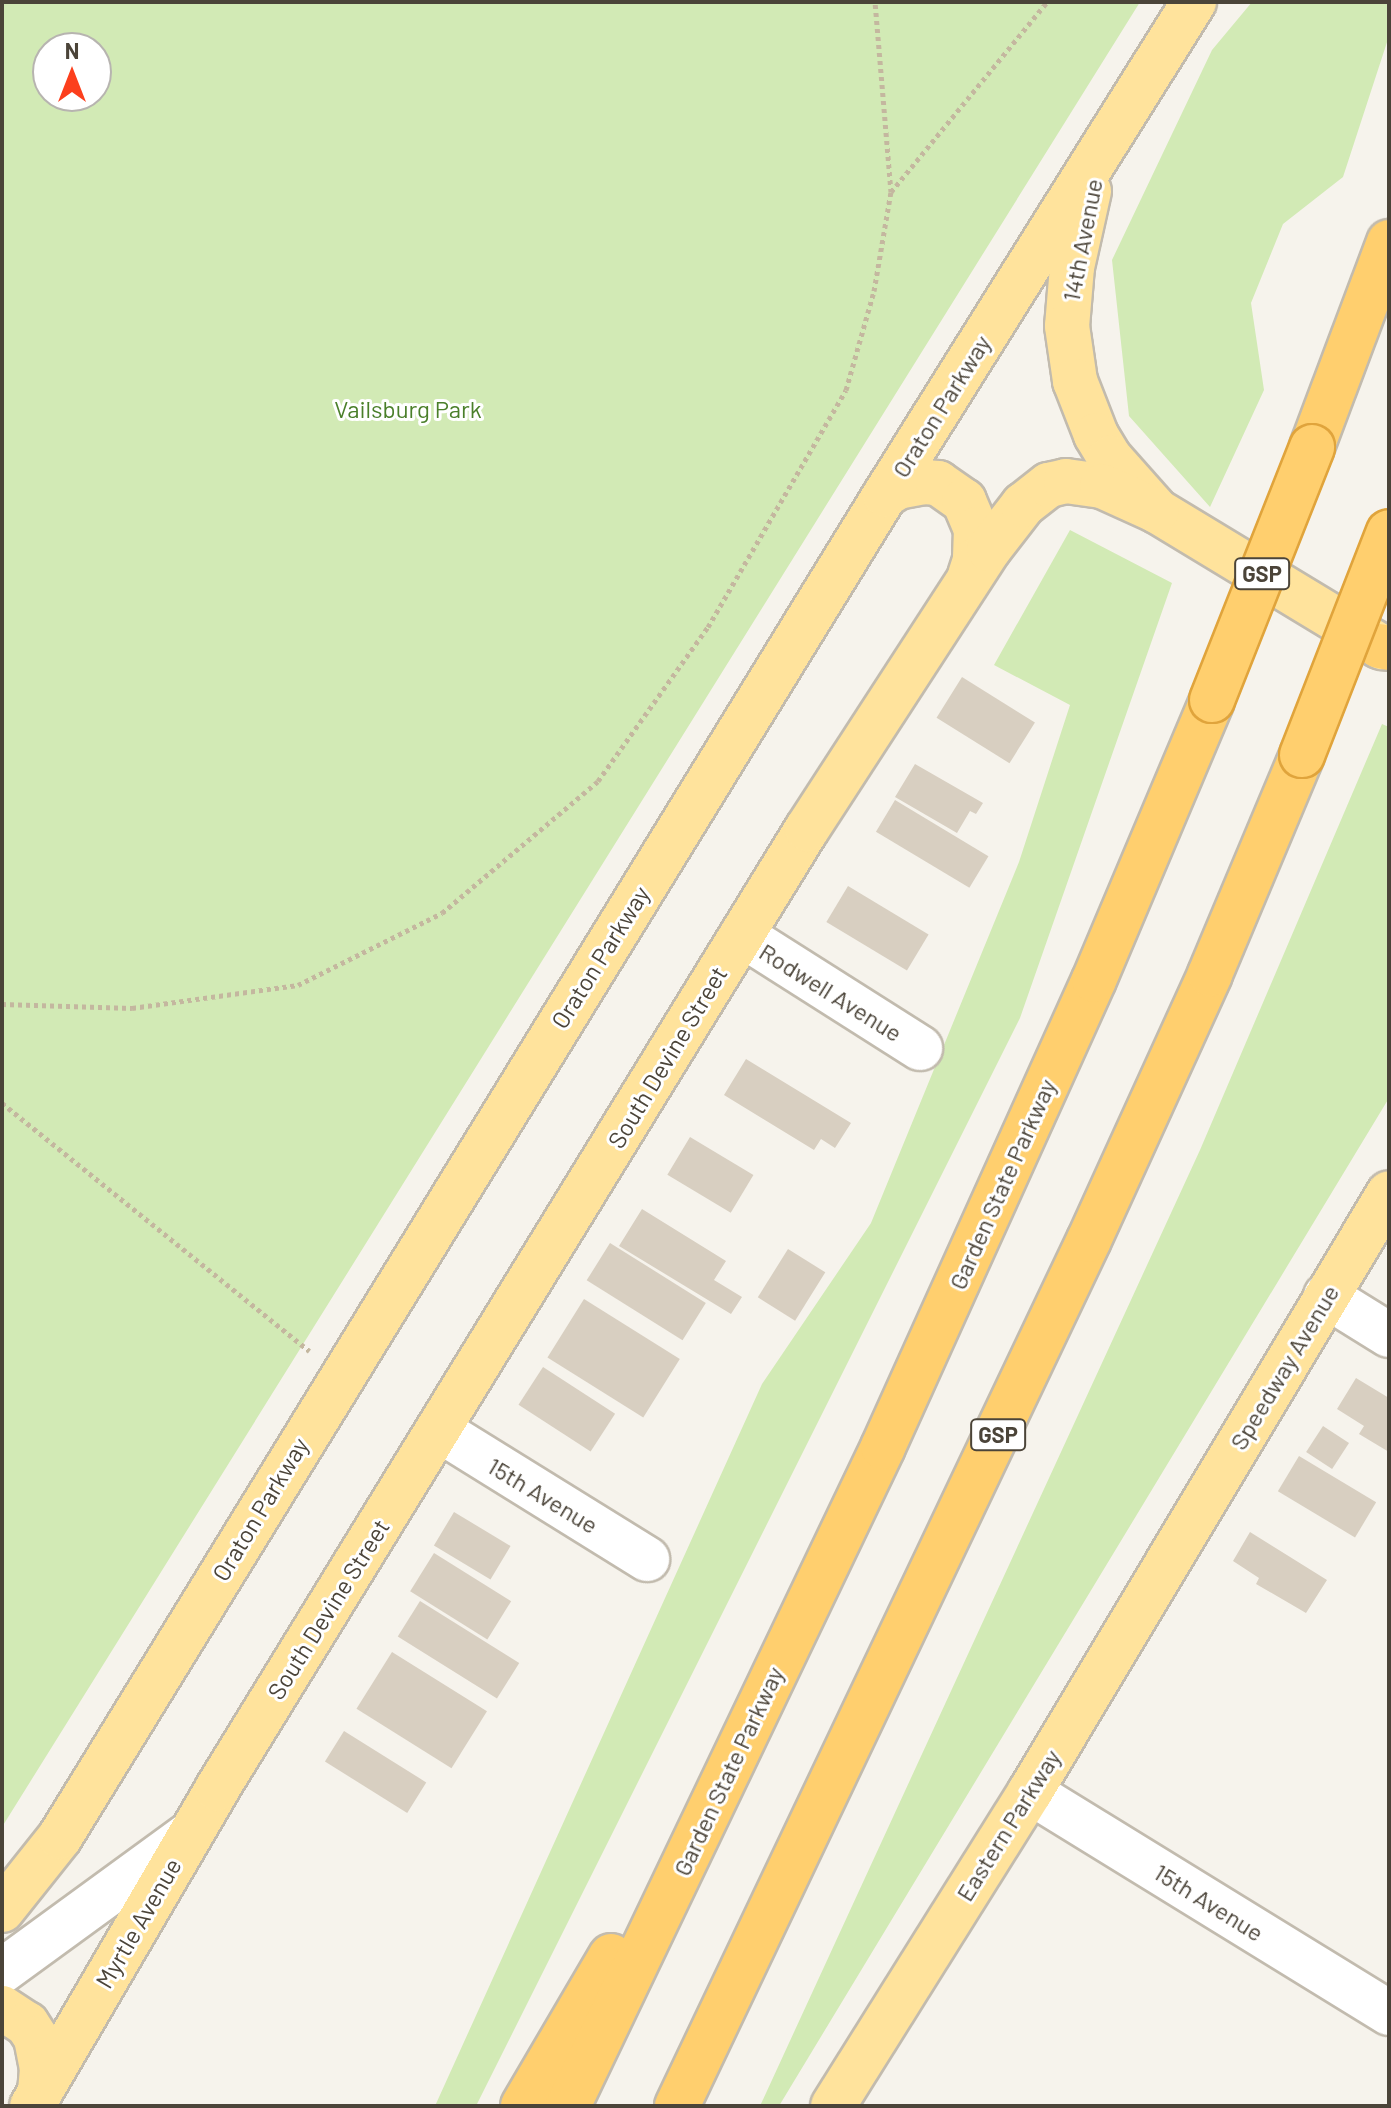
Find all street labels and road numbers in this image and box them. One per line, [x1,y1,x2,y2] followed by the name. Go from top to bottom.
[1056,176,1108,304] street label: 14th Avenue
[886,330,996,482] street label: Oraton Parkway
[1234,556,1290,592] road number: GSP
[545,881,655,1033] street label: Oraton Parkway
[754,937,908,1047] street label: Rodwell Avenue
[601,961,733,1153] street label: South Devine Street
[943,1074,1061,1294] street label: Garden State Parkway
[1223,1279,1345,1455] street label: Speedway Avenue
[970,1417,1026,1453] road number: GSP
[206,1432,314,1586] street label: Oraton Parkway
[483,1451,603,1539] street label: 15th Avenue
[261,1514,395,1704] street label: South Devine Street
[667,1662,789,1880] street label: Garden State Parkway
[950,1744,1066,1906] street label: Eastern Parkway
[89,1853,187,1993] street label: Myrtle Avenue
[1149,1857,1269,1947] street label: 15th Avenue

